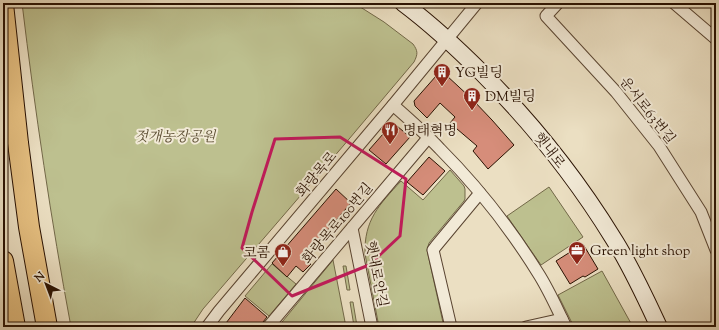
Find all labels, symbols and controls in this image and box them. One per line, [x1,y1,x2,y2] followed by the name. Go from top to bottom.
[432,62,452,87] building icon: YG빌딩
[455,64,503,84] place label: YG빌딩
[614,73,679,149] street label: 운서로63번길
[462,86,482,111] building icon: DM빌딩
[485,88,536,108] place label: DM빌딩
[380,120,400,145] restaurant icon: 명태혁명
[403,122,457,142] place label: 명태혁명
[134,128,217,148] park label: 젓개농장공원
[528,129,569,174] street label: 햇내로
[292,148,343,202] street label: 화랑목로
[299,179,379,269] street label: 화랑목로100번길
[359,239,391,309] street label: 햇내로안길
[567,240,587,265] office icon: Green light shop
[273,242,293,267] shop icon: 코콤
[590,242,691,262] place label: Green light shop
[243,244,270,264] place label: 코콤
[26,264,66,304] north arrow
[31,268,49,287] text: N

